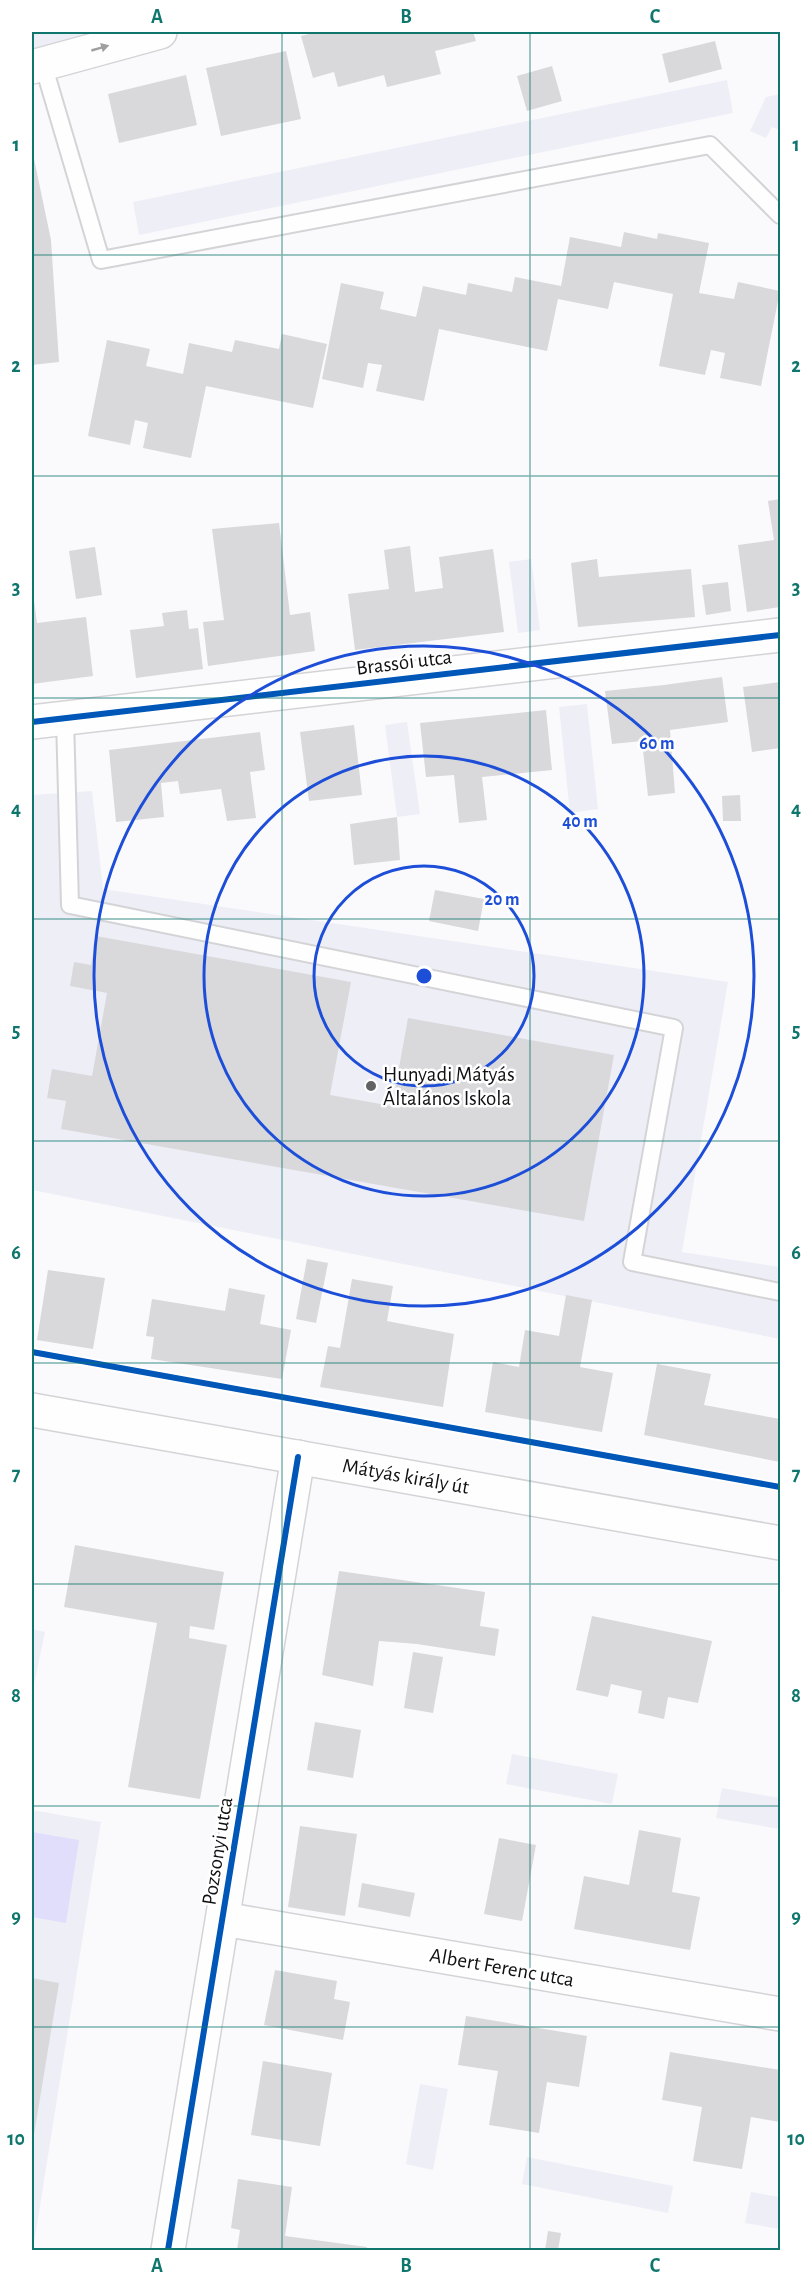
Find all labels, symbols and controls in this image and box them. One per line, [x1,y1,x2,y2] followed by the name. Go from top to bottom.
[151,7,163,27] text: A
[400,7,412,27] text: B
[650,7,661,27] text: C
[90,43,109,53] one-way arrow
[12,135,20,155] text: 1
[792,135,800,155] text: 1
[11,356,21,376] text: 2
[791,356,801,376] text: 2
[12,578,20,598] text: 3
[792,578,800,598] text: 3
[355,646,453,679] street label: Brassói utca
[639,735,675,753] text: 60 m
[11,799,21,819] text: 4
[791,799,801,819] text: 4
[562,813,598,831] text: 40 m
[484,891,520,909] text: 20 m
[414,966,434,986] centre of rings
[12,1021,20,1041] text: 5
[792,1021,800,1041] text: 5
[383,1064,515,1109] place label: Hunyadi Mátyás Általános Iskola
[364,1079,378,1093] marker: Hunyadi Mátyás Általános Iskola
[11,1243,21,1263] text: 6
[791,1243,801,1263] text: 6
[341,1455,471,1498] street label: Mátyás király út
[12,1464,21,1484] text: 7
[792,1464,801,1484] text: 7
[11,1686,21,1706] text: 8
[791,1686,801,1706] text: 8
[199,1795,236,1907] street label: Pozsonyi utca
[11,1907,21,1927] text: 9
[791,1907,801,1927] text: 9
[428,1944,576,1991] street label: Albert Ferenc utca
[7,2129,25,2149] text: 10
[787,2129,805,2149] text: 10
[151,2256,163,2276] text: A
[400,2256,412,2276] text: B
[650,2256,661,2276] text: C

